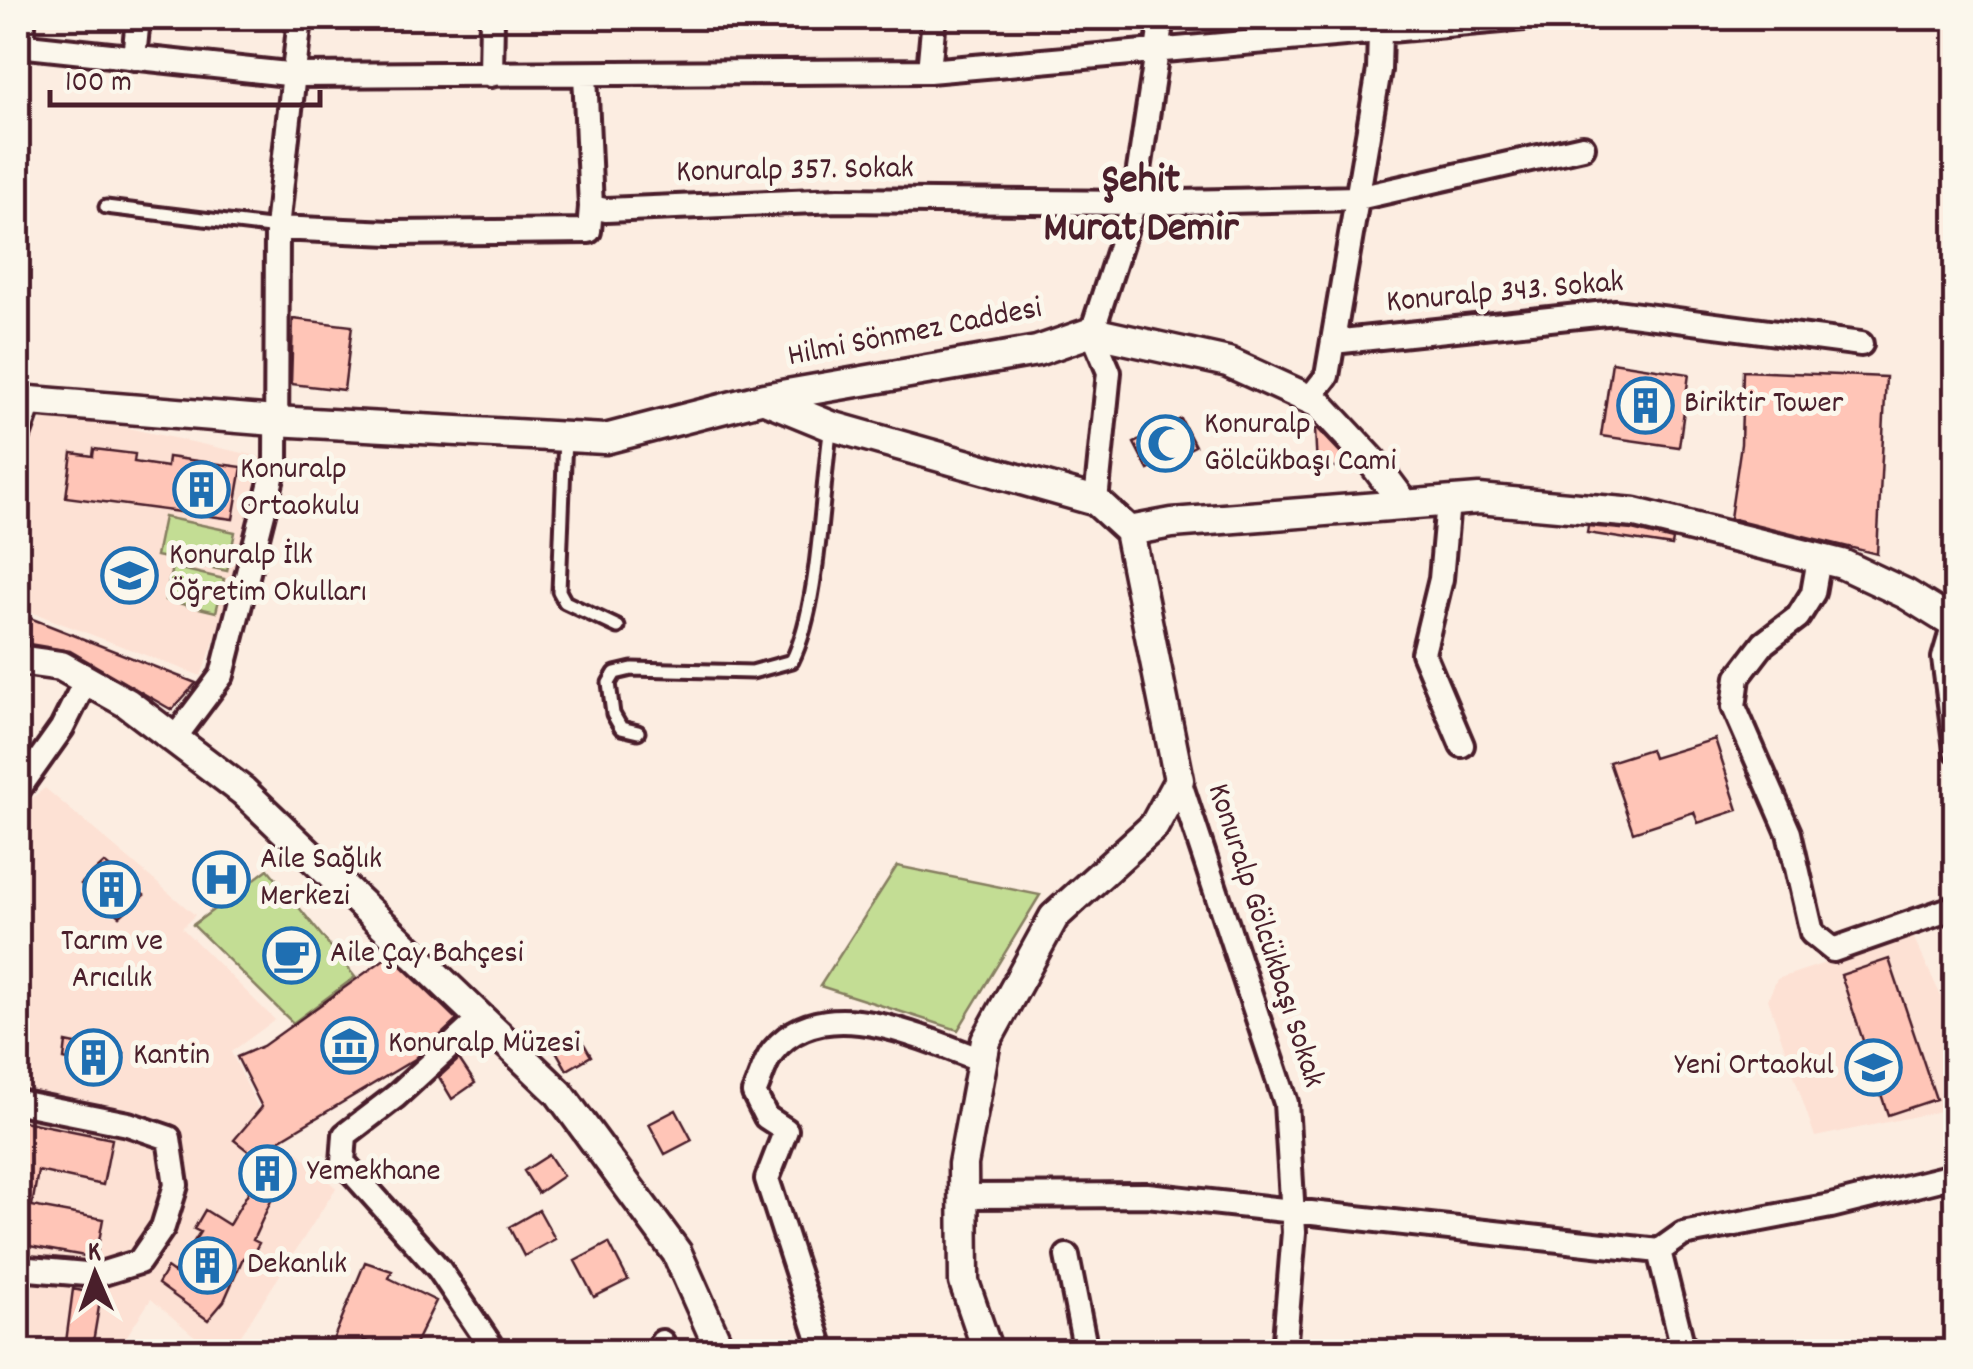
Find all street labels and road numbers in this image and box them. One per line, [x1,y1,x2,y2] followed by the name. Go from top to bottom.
[676,147,914,197] street label: Konuralp 357. Sokak
[1384,261,1626,327] street label: Konuralp 343. Sokak
[784,287,1046,381] street label: Hilmi Sönmez Caddesi
[1193,778,1335,1094] street label: Konuralp Gölcükbaşı Sokak

